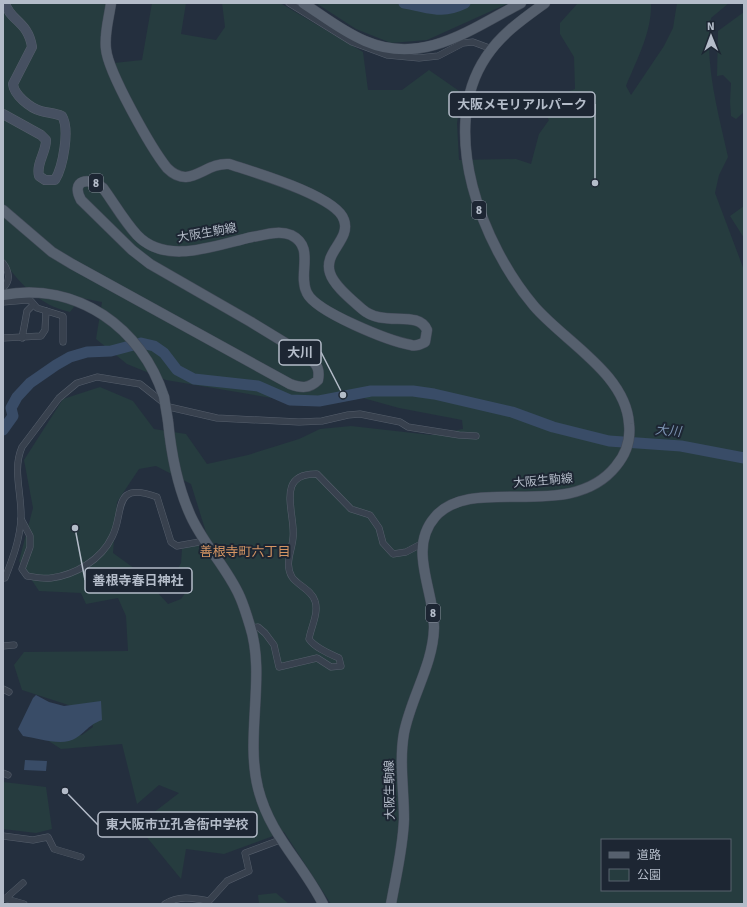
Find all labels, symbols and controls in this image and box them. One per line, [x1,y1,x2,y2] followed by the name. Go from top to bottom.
[691,16,731,56] north arrow
[707,20,715,33] text: N
[449,92,595,117] callout: 大阪メモリアルパーク
[457,97,587,113] text: 大阪メモリアルパーク
[89,174,103,192] road number: 8
[472,201,486,219] road number: 8
[176,220,238,246] street label: 大阪生駒線
[279,340,321,365] callout: 大川
[287,345,313,361] text: 大川
[654,422,684,440] water label: 大川
[512,471,574,491] street label: 大阪生駒線
[199,544,291,560] district label: 善根寺町六丁目
[85,568,192,593] callout: 善根寺春日神社
[92,573,184,589] text: 善根寺春日神社
[426,604,440,622] road number: 8
[382,760,398,820] street label: 大阪生駒線
[98,812,257,837] callout: 東大阪市立孔舎衙中学校
[105,817,249,833] text: 東大阪市立孔舎衙中学校
[601,839,731,891] legend
[637,848,661,863] text: 道路
[637,868,661,883] text: 公園

